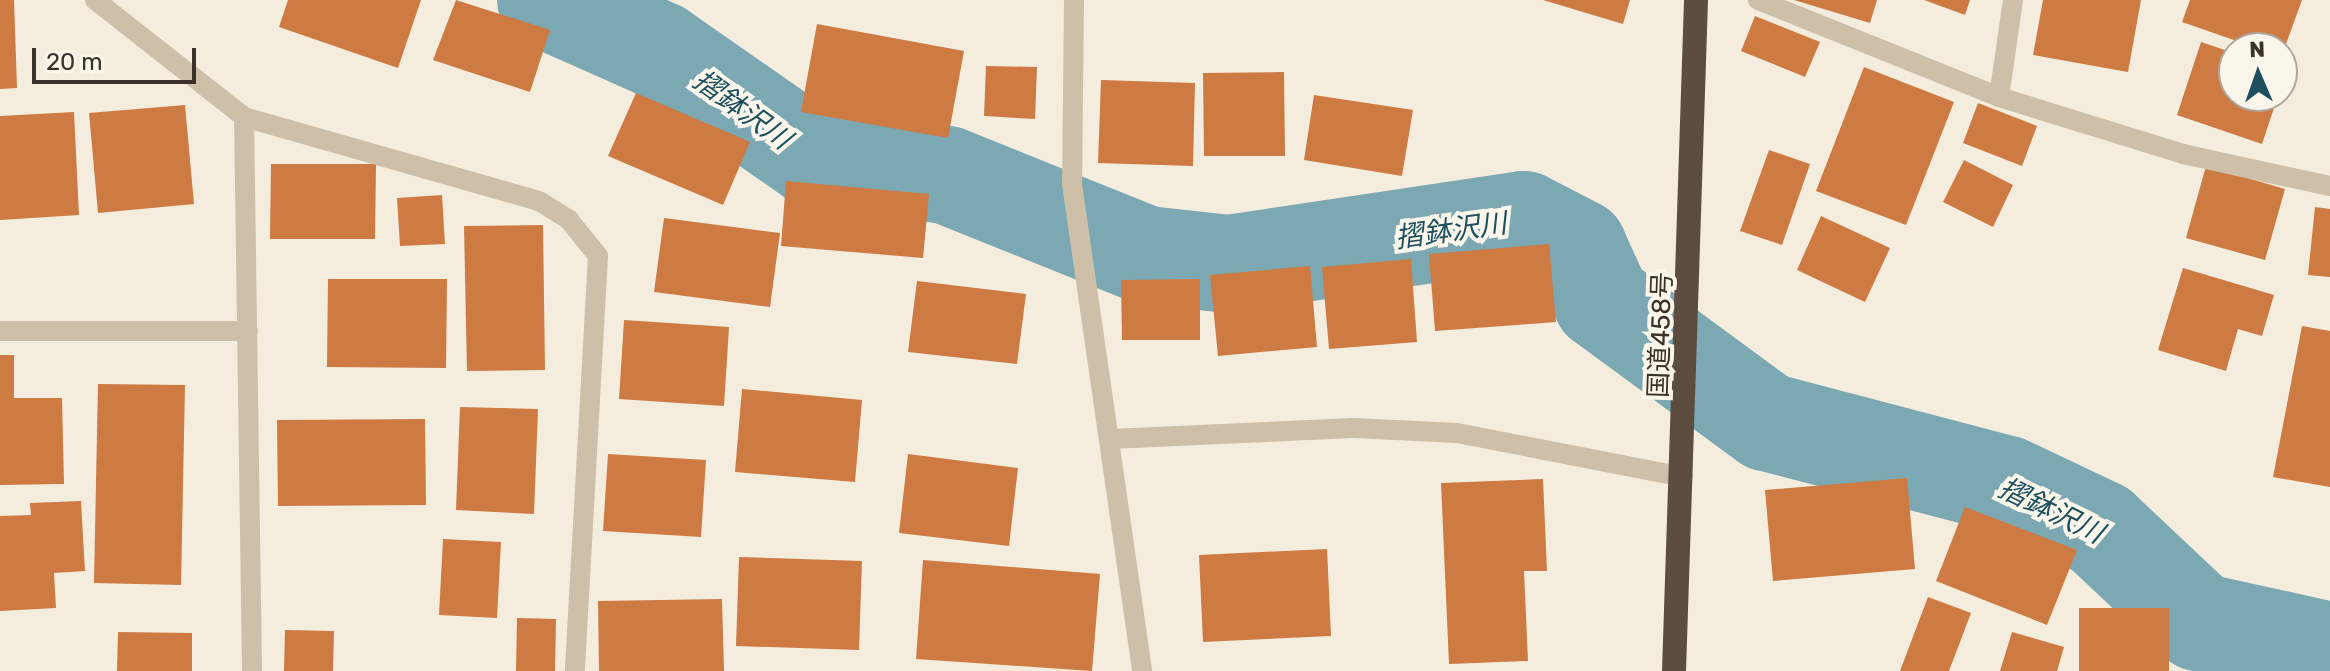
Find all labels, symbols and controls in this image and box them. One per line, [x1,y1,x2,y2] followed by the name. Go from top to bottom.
[36,32,200,82] scale bar
[2218,32,2298,112] north arrow
[2249,36,2266,63] text: N
[46,48,103,76] text: 20 m
[687,63,797,157] water label: 摺鉢沢川
[1393,207,1509,255] water label: 摺鉢沢川
[1643,271,1679,399] street label: 国道458号
[1993,471,2109,551] water label: 摺鉢沢川

